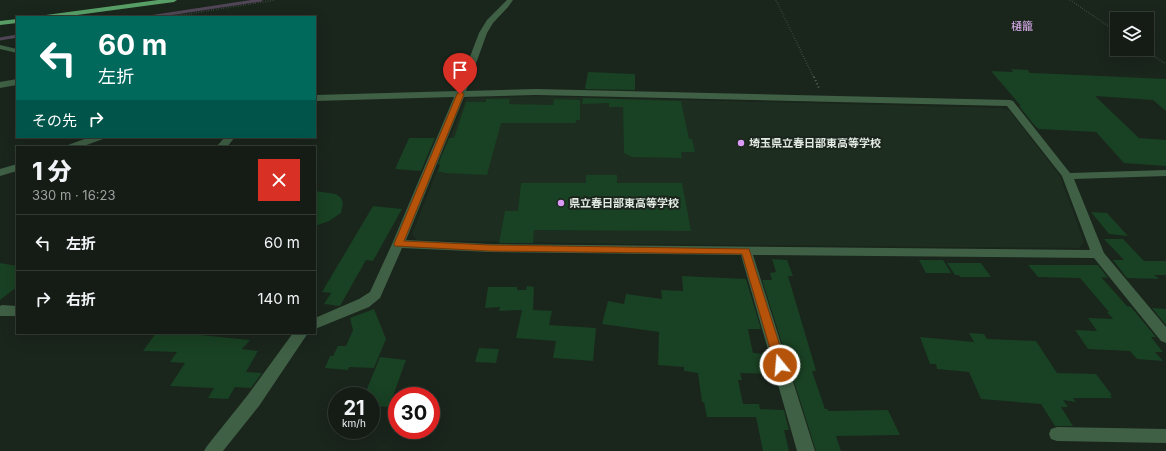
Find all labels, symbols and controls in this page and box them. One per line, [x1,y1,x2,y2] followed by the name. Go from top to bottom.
[1110,12,1154,56] map controls
[1110,12,1154,56] button: layers
[1011,19,1033,33] district label: 樋籠
[98,28,167,62] text: 60 m
[32,32,84,84] icon: left
[443,53,477,94] pin
[449,59,471,81] icon: arrive
[98,66,134,87] text: 左折
[85,108,107,130] icon: right
[32,111,77,130] text: その先
[749,136,881,150] place label: 埼玉県立春日部東高等学校
[736,138,746,148] marker: 埼玉県立春日部東高等学校
[32,157,72,186] text: 1 分
[258,159,300,201] button: close
[32,187,115,203] text: 330 m · 16:23
[569,196,679,210] place label: 県立春日部東高等学校
[556,198,566,208] marker: 県立春日部東高等学校
[32,232,54,254] icon: left
[264,233,300,252] text: 60 m
[66,234,96,253] text: 左折
[32,288,54,310] icon: right
[257,289,300,308] text: 140 m
[66,290,96,309] text: 右折
[759,344,801,386] position arrow
[388,387,440,439] speed limit sign: 30
[343,396,365,420] text: 21
[342,417,366,429] text: km/h

